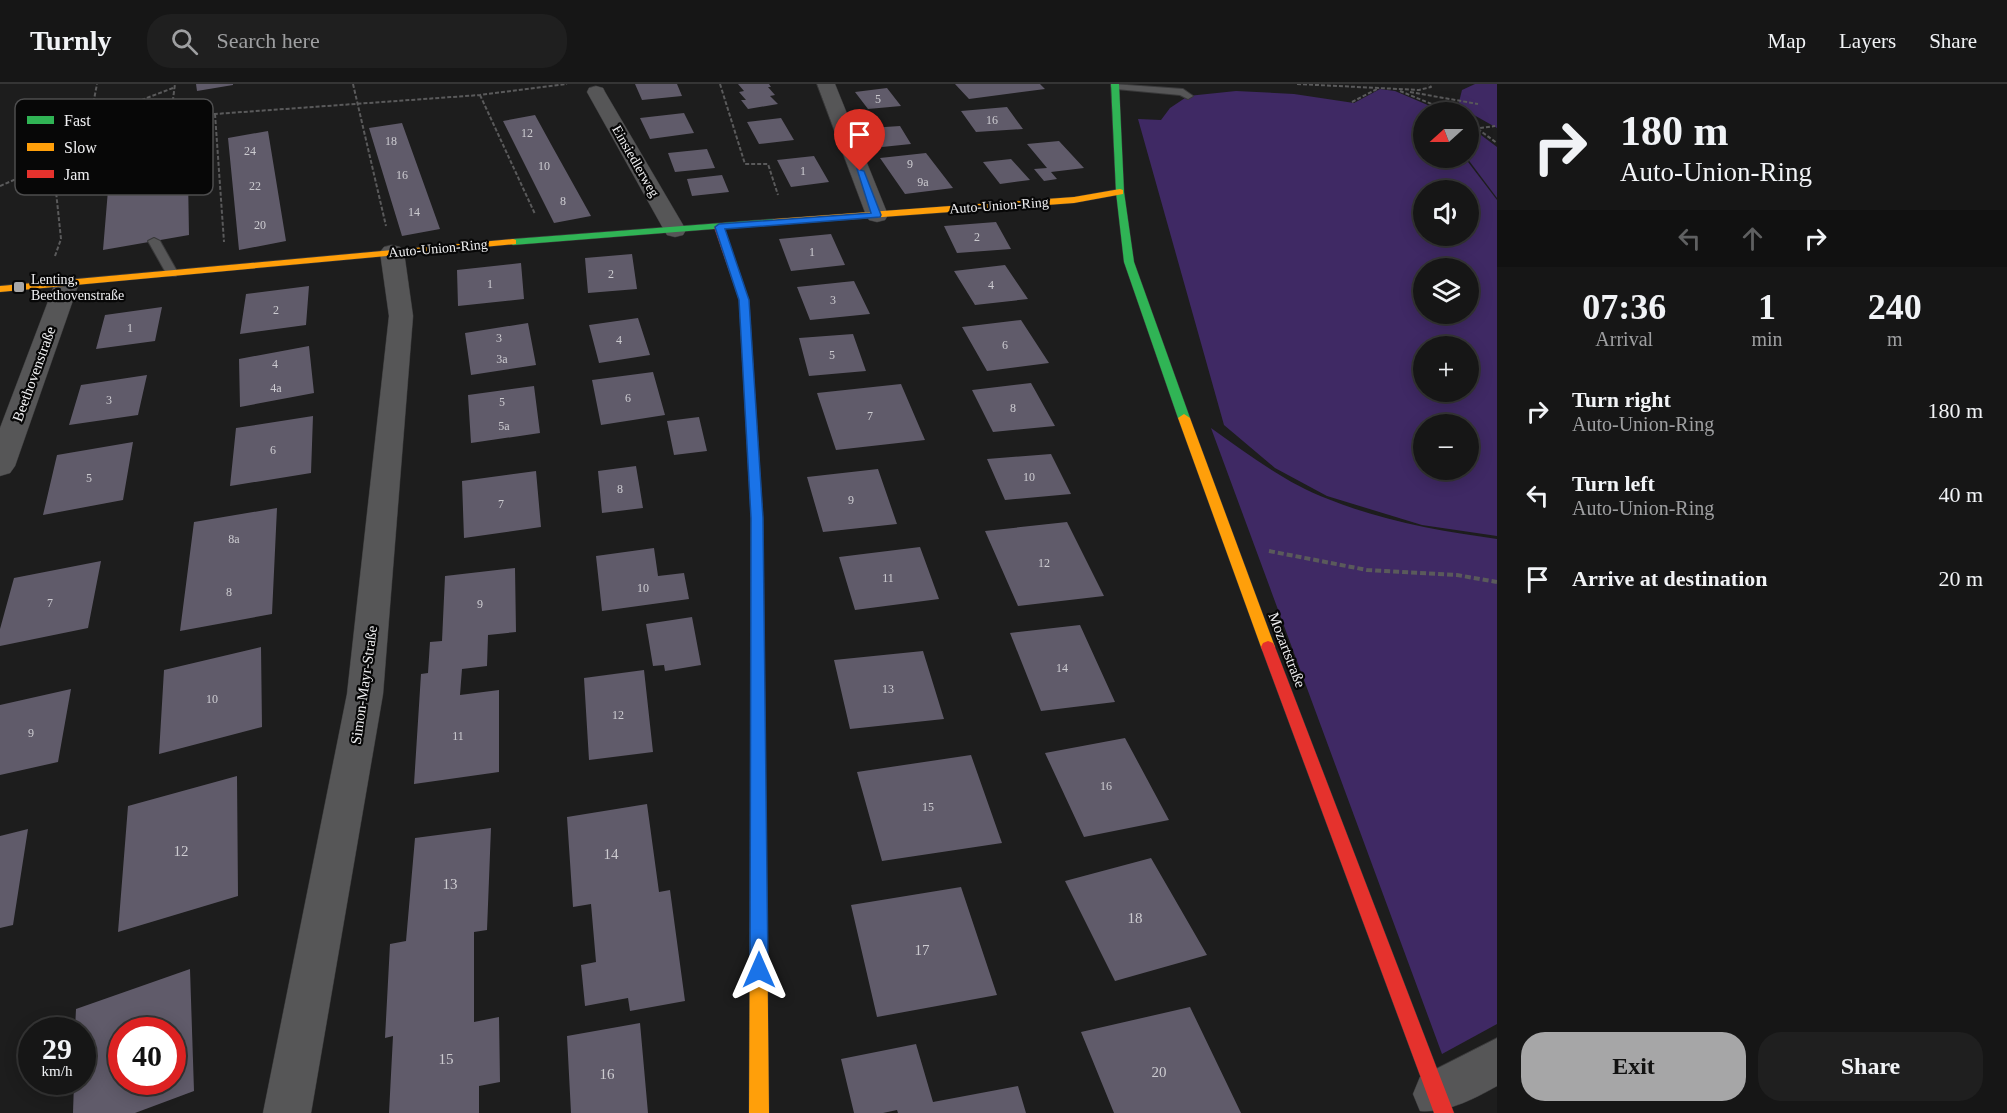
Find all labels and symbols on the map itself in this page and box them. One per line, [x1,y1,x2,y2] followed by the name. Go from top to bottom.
[875,92,881,106] house number: 5
[15,99,213,195] legend
[1413,102,1479,168] north arrow
[834,109,885,171] pin
[64,112,91,129] text: Fast
[986,113,998,127] house number: 16
[609,123,662,200] street label: Einsiedlerweg
[521,126,533,140] house number: 12
[385,134,397,148] house number: 18
[64,139,97,156] text: Slow
[244,144,256,158] house number: 24
[907,157,913,171] house number: 9
[538,159,550,173] house number: 10
[800,164,806,178] house number: 1
[64,166,90,183] text: Jam
[396,168,408,182] house number: 16
[917,175,929,189] house number: 9a
[249,179,261,193] house number: 22
[560,194,566,208] house number: 8
[949,195,1049,216] street label: Auto-Union-Ring
[408,205,420,219] house number: 14
[254,218,266,232] house number: 20
[974,230,980,244] house number: 2
[388,237,488,260] street label: Auto-Union-Ring
[809,245,815,259] house number: 1
[608,267,614,281] house number: 2
[31,272,124,303] place label: Lenting, Beethovenstraße
[487,277,493,291] house number: 1
[988,278,994,292] house number: 4
[12,280,26,294] marker: Lenting, Beethovenstraße
[830,293,836,307] house number: 3
[273,303,279,317] house number: 2
[127,321,133,335] house number: 1
[9,324,59,424] street label: Beethovenstraße
[496,331,502,345] house number: 3
[616,333,622,347] house number: 4
[1002,338,1008,352] house number: 6
[829,348,835,362] house number: 5
[496,352,508,366] house number: 3a
[272,357,278,371] house number: 4
[270,381,282,395] house number: 4a
[625,391,631,405] house number: 6
[106,393,112,407] house number: 3
[499,395,505,409] house number: 5
[1010,401,1016,415] house number: 8
[867,409,873,423] house number: 7
[498,419,510,433] house number: 5a
[270,443,276,457] house number: 6
[1023,470,1035,484] house number: 10
[86,471,92,485] house number: 5
[617,482,623,496] house number: 8
[848,493,854,507] house number: 9
[498,497,504,511] house number: 7
[228,532,240,546] house number: 8a
[1038,556,1050,570] house number: 12
[882,571,894,585] house number: 11
[637,581,649,595] house number: 10
[226,585,232,599] house number: 8
[47,596,53,610] house number: 7
[477,597,483,611] house number: 9
[1265,610,1309,690] street label: Mozartstraße
[348,624,380,745] street label: Simon-Mayr-Straße
[1056,661,1068,675] house number: 14
[882,682,894,696] house number: 13
[206,692,218,706] house number: 10
[612,708,624,722] house number: 12
[28,726,34,740] house number: 9
[452,729,464,743] house number: 11
[1100,779,1112,793] house number: 16
[922,800,934,814] house number: 15
[174,843,189,859] house number: 12
[604,846,619,862] house number: 14
[443,876,458,892] house number: 13
[1128,910,1143,926] house number: 18
[727,938,791,1002] position arrow
[915,942,930,958] house number: 17
[108,1017,186,1095] speed limit sign: 40
[439,1051,454,1067] house number: 15
[1152,1064,1167,1080] house number: 20
[600,1066,615,1082] house number: 16

